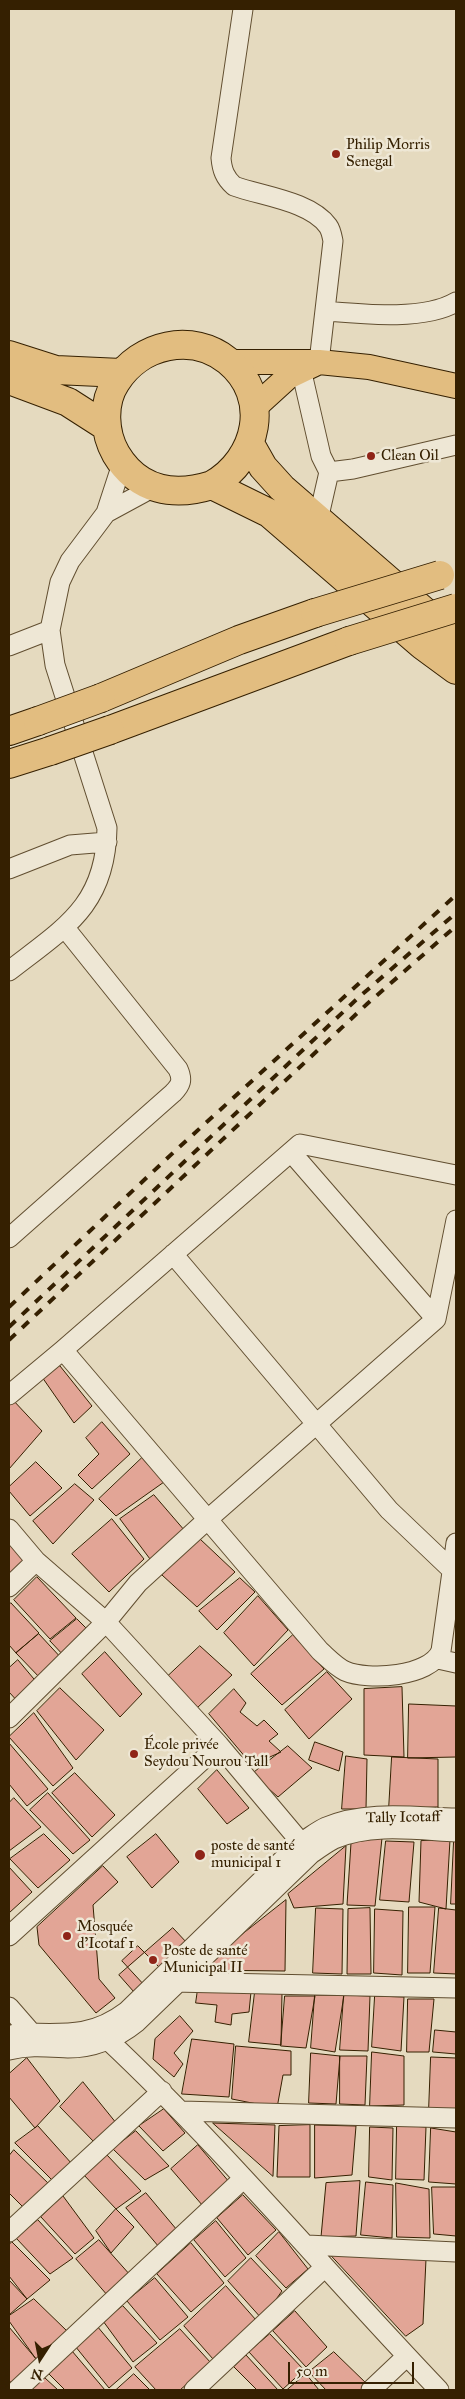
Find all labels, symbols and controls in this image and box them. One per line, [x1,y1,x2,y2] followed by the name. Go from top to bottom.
[346,136,430,171] place label: Philip Morris Senegal
[330,148,342,160] marker: Philip Morris Senegal
[381,447,439,465] place label: Clean Oil
[365,450,377,462] marker: Clean Oil
[144,1736,269,1771] place label: École privée Seydou Nourou Tall
[128,1748,140,1760] marker: École privée Seydou Nourou Tall
[366,1808,440,1828] street label: Tally Icotaff
[211,1837,295,1872] place label: poste de santé municipal 1
[193,1848,207,1862] marker: poste de santé municipal 1
[77,1918,134,1953] place label: Mosquée d'Icotaf 1
[61,1930,73,1942] marker: Mosquée d'Icotaf 1
[163,1942,248,1977] place label: Poste de santé Municipal II
[147,1954,159,1966] marker: Poste de santé Municipal II
[15,2334,65,2384] north arrow
[290,2352,416,2384] scale bar
[296,2362,328,2380] text: 50 m
[30,2365,44,2384] text: N

